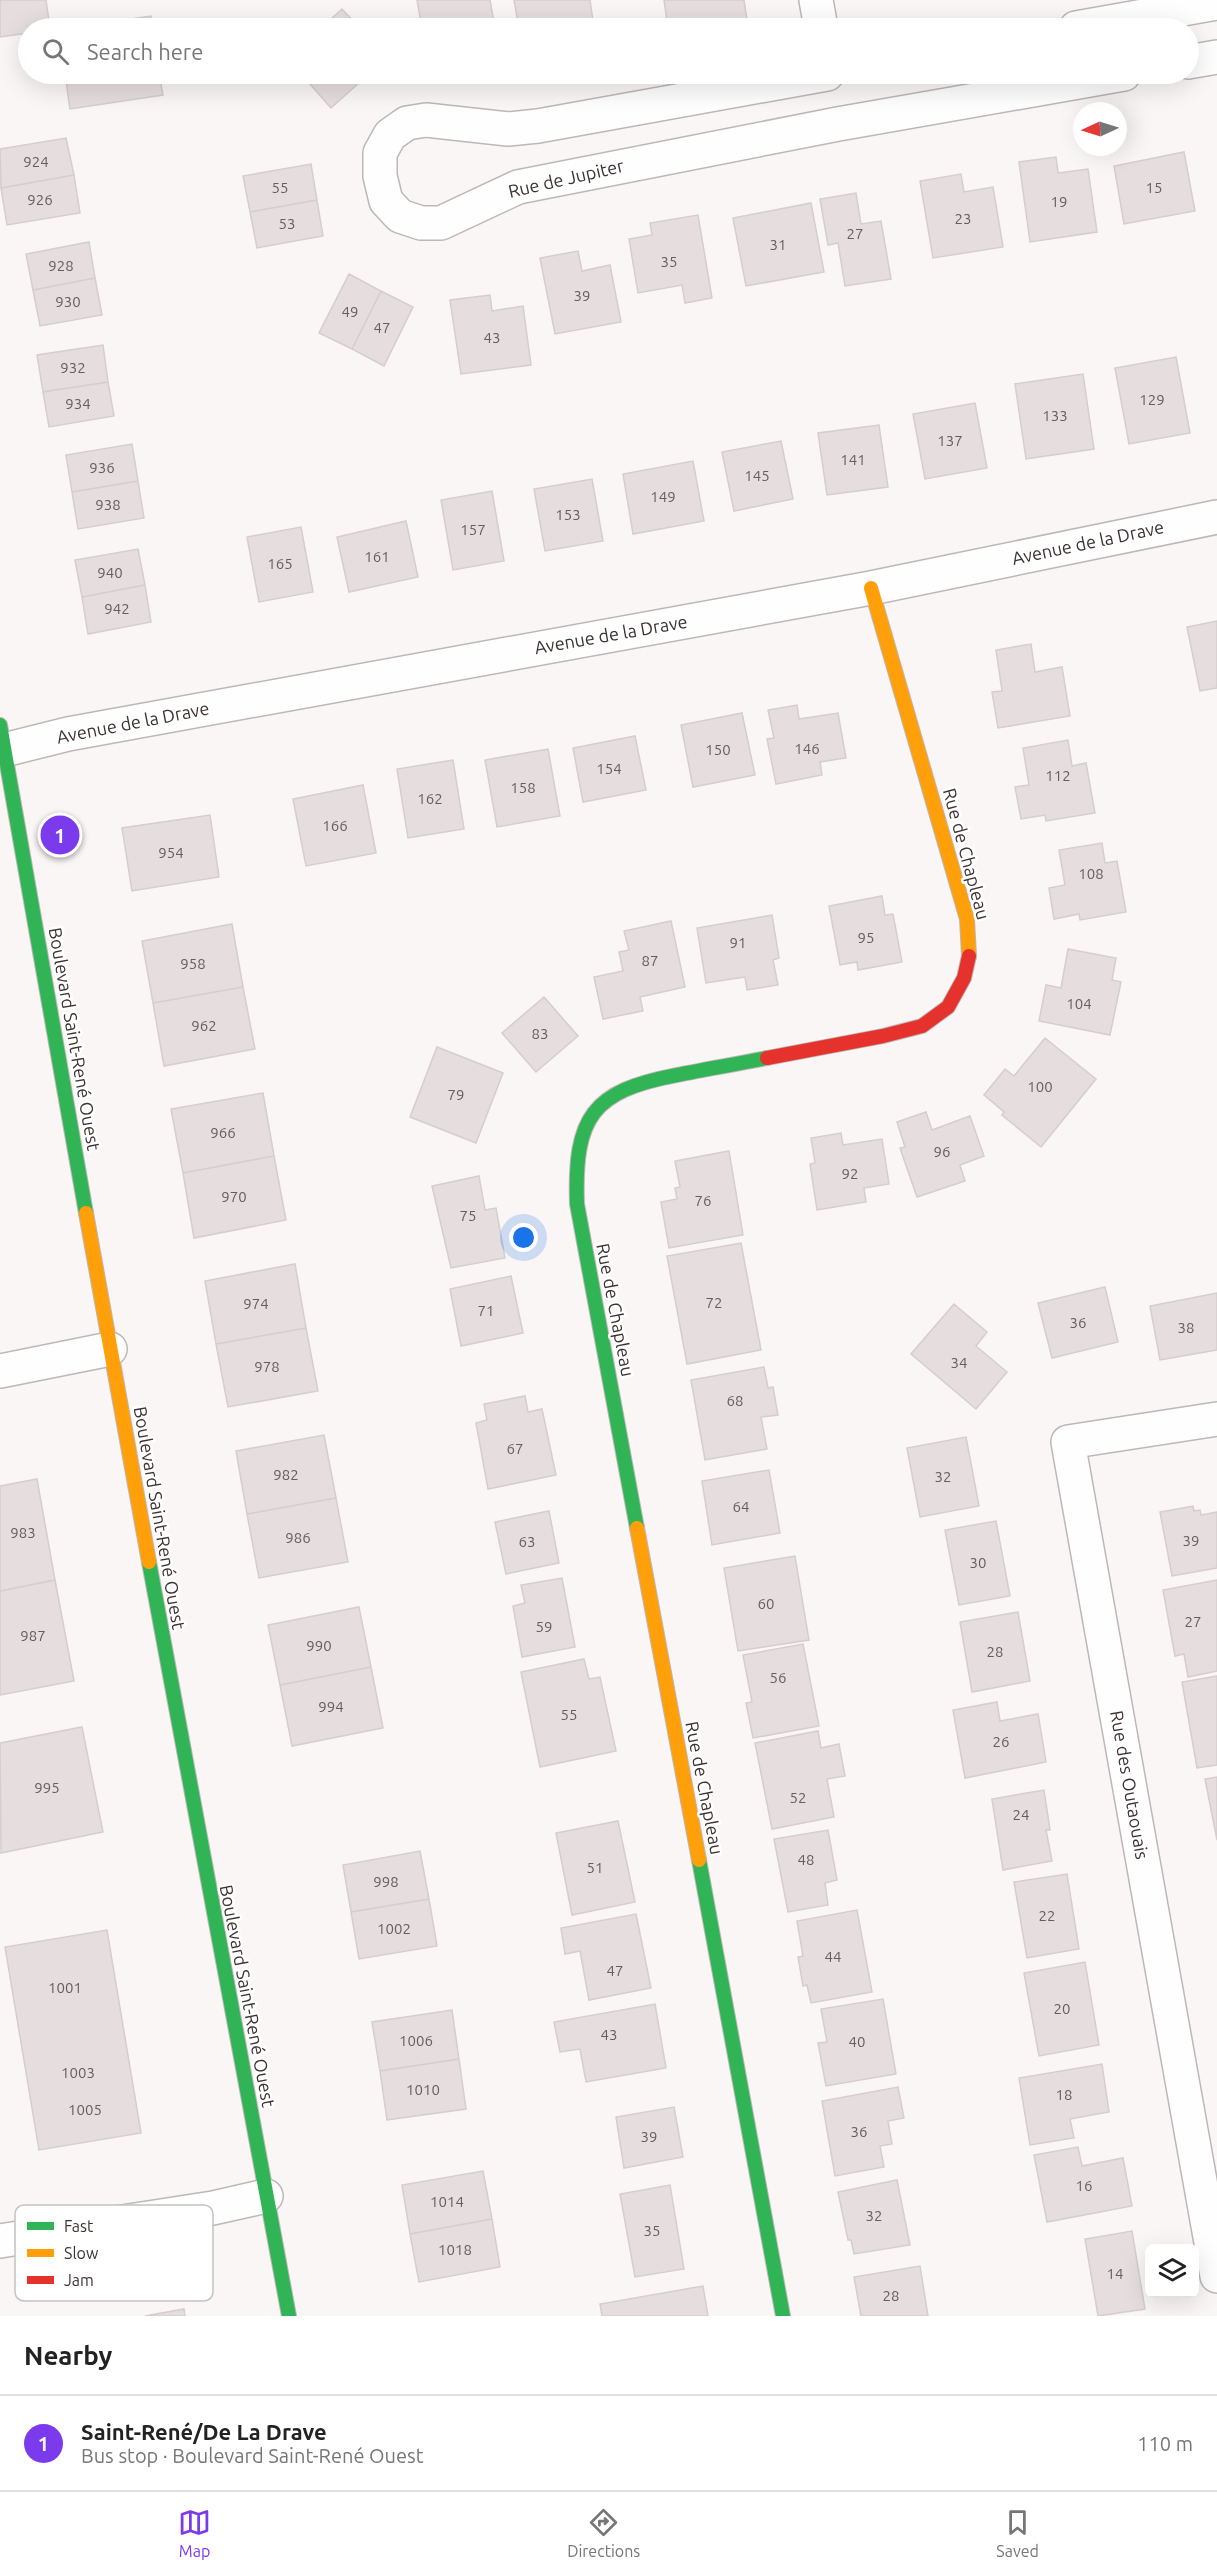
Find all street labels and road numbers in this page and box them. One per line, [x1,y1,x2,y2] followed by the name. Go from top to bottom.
[506,155,626,201] street label: Rue de Jupiter
[1010,516,1166,568] street label: Avenue de la Drave
[533,611,689,657] street label: Avenue de la Drave
[55,697,211,747] street label: Avenue de la Drave
[940,786,994,922] street label: Rue de Chapleau
[46,926,104,1152] street label: Boulevard Saint-René Ouest
[593,1241,639,1378] street label: Rue de Chapleau
[131,1405,189,1631] street label: Boulevard Saint-René Ouest
[1107,1709,1153,1861] street label: Rue des Outaouais
[682,1719,728,1856] street label: Rue de Chapleau
[217,1883,279,2109] street label: Boulevard Saint-René Ouest

